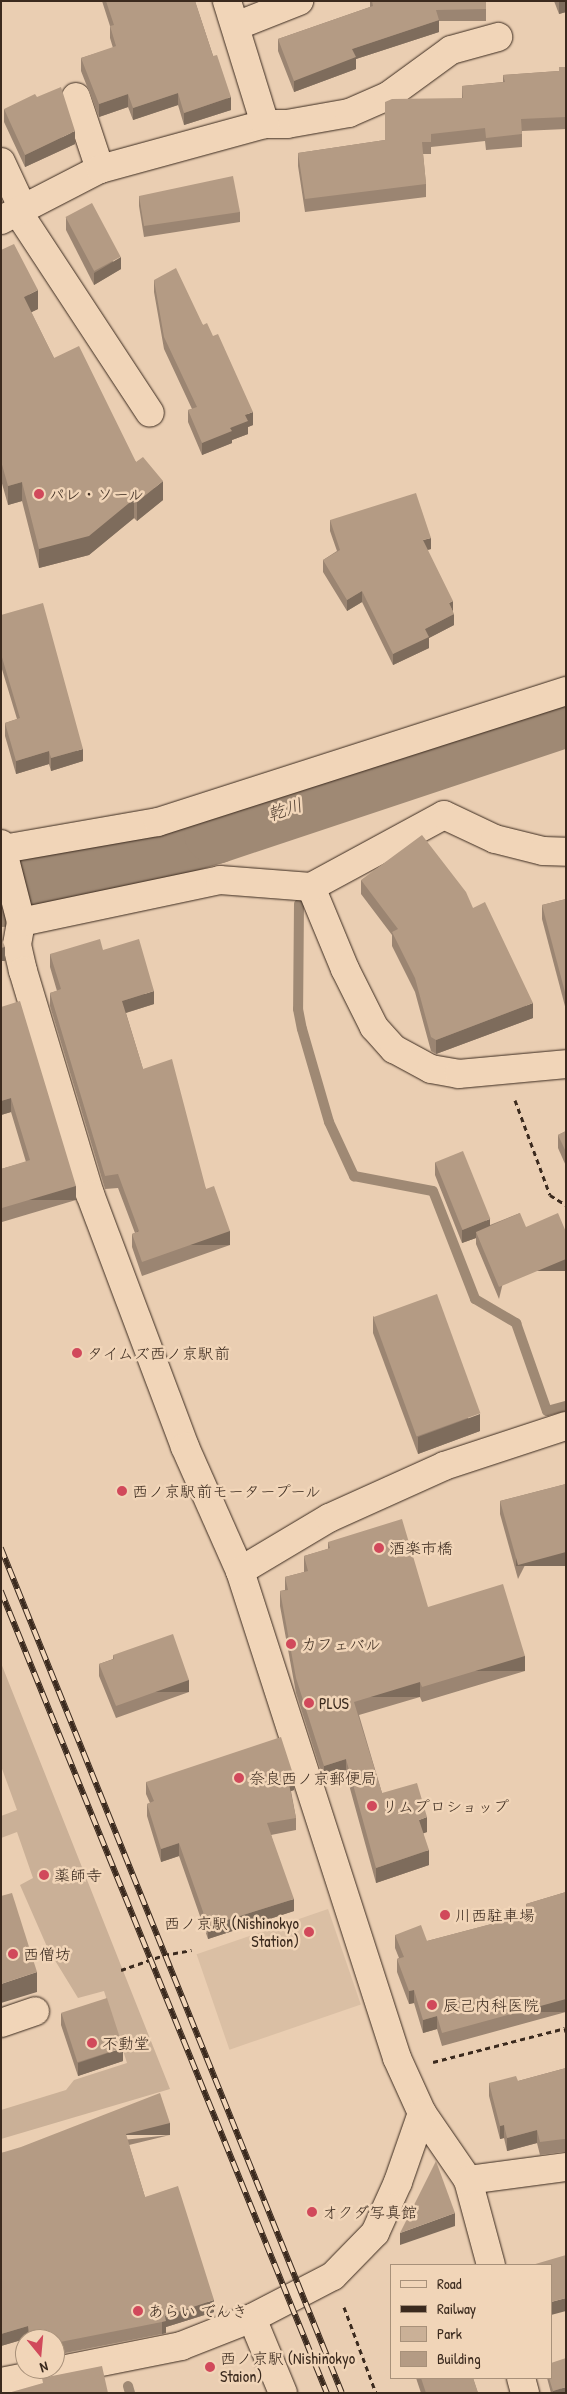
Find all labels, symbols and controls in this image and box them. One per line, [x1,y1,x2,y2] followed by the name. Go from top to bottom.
[49,484,145,504] place label: パレ・ソール
[33,488,45,500] marker: パレ・ソール
[265,794,305,826] water label: 乾川
[87,1343,231,1363] place label: タイムズ西ノ京駅前
[71,1347,83,1359] marker: タイムズ西ノ京駅前
[132,1481,323,1501] place label: 西ノ京駅前モータープール
[116,1485,128,1497] marker: 西ノ京駅前モータープール
[389,1538,453,1558] place label: 酒楽市橋
[373,1542,385,1554] marker: 酒楽市橋
[301,1634,381,1654] place label: カフェバル
[285,1638,297,1650] marker: カフェバル
[319,1693,349,1713] place label: PLUS
[303,1697,315,1709] marker: PLUS
[249,1768,377,1788] place label: 奈良西ノ京郵便局
[233,1772,245,1784] marker: 奈良西ノ京郵便局
[382,1796,510,1816] place label: リムプロショップ
[366,1800,378,1812] marker: リムプロショップ
[54,1865,102,1885] place label: 薬師寺
[38,1869,50,1881] marker: 薬師寺
[455,1905,535,1925] place label: 川西駐車場
[439,1909,451,1921] marker: 川西駐車場
[164,1913,299,1951] place label: 西ノ京駅 (Nishinokyo Station)
[303,1926,315,1938] marker: 西ノ京駅 (Nishinokyo Station)
[23,1944,71,1964] place label: 西僧坊
[7,1948,19,1960] marker: 西僧坊
[443,1995,539,2015] place label: 辰己内科医院
[425,1998,439,2012] marker: 辰己内科医院
[102,2033,150,2053] place label: 不動堂
[86,2037,98,2049] marker: 不動堂
[322,2202,418,2222] place label: オクダ写真館
[306,2206,318,2218] marker: オクダ写真館
[390,2264,552,2379] legend
[437,2273,462,2294] text: Road
[437,2298,476,2319] text: Railway
[148,2301,248,2321] place label: あらい でんき
[132,2305,144,2317] marker: あらい でんき
[437,2323,462,2344] text: Park
[15,2329,65,2379] north arrow
[220,2348,355,2386] place label: 西ノ京駅 (Nishinokyo Staion)
[437,2348,481,2369] text: Building
[38,2358,51,2378] text: N
[204,2361,216,2373] marker: 西ノ京駅 (Nishinokyo Staion)

